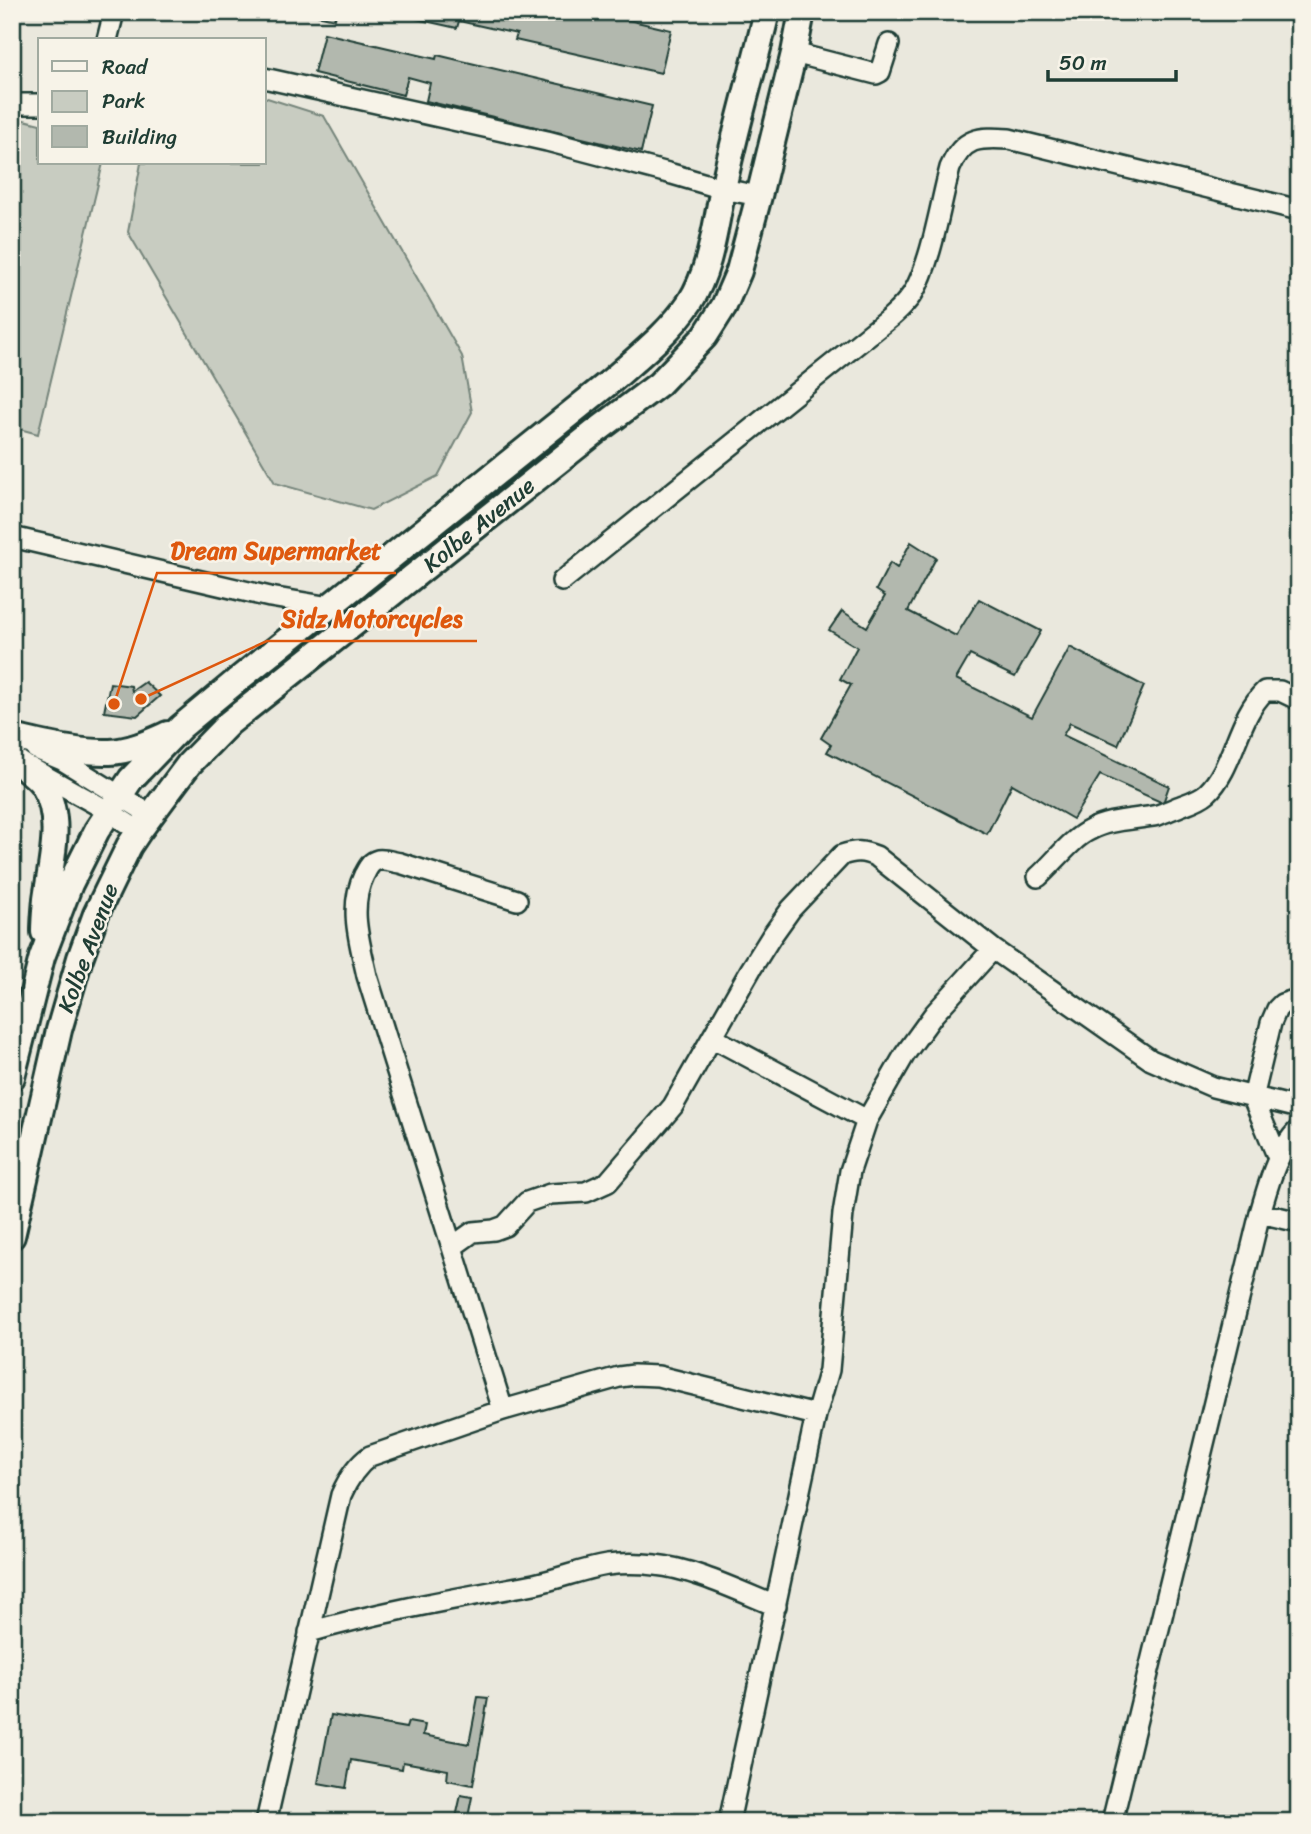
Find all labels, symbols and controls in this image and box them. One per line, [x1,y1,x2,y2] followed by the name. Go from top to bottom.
[38,38,266,164] legend
[1048,38,1176,82] scale bar
[1059,44,1107,82] text: 50 m
[102,48,149,86] text: Road
[102,82,145,120] text: Park
[102,118,178,156] text: Building
[413,466,545,584] street label: Kolbe Avenue
[157,528,396,573] callout: Dream Supermarket
[170,530,382,572] text: Dream Supermarket
[267,596,477,641] callout: Sidz Motorcycles
[280,598,464,640] text: Sidz Motorcycles
[46,877,131,1019] street label: Kolbe Avenue

